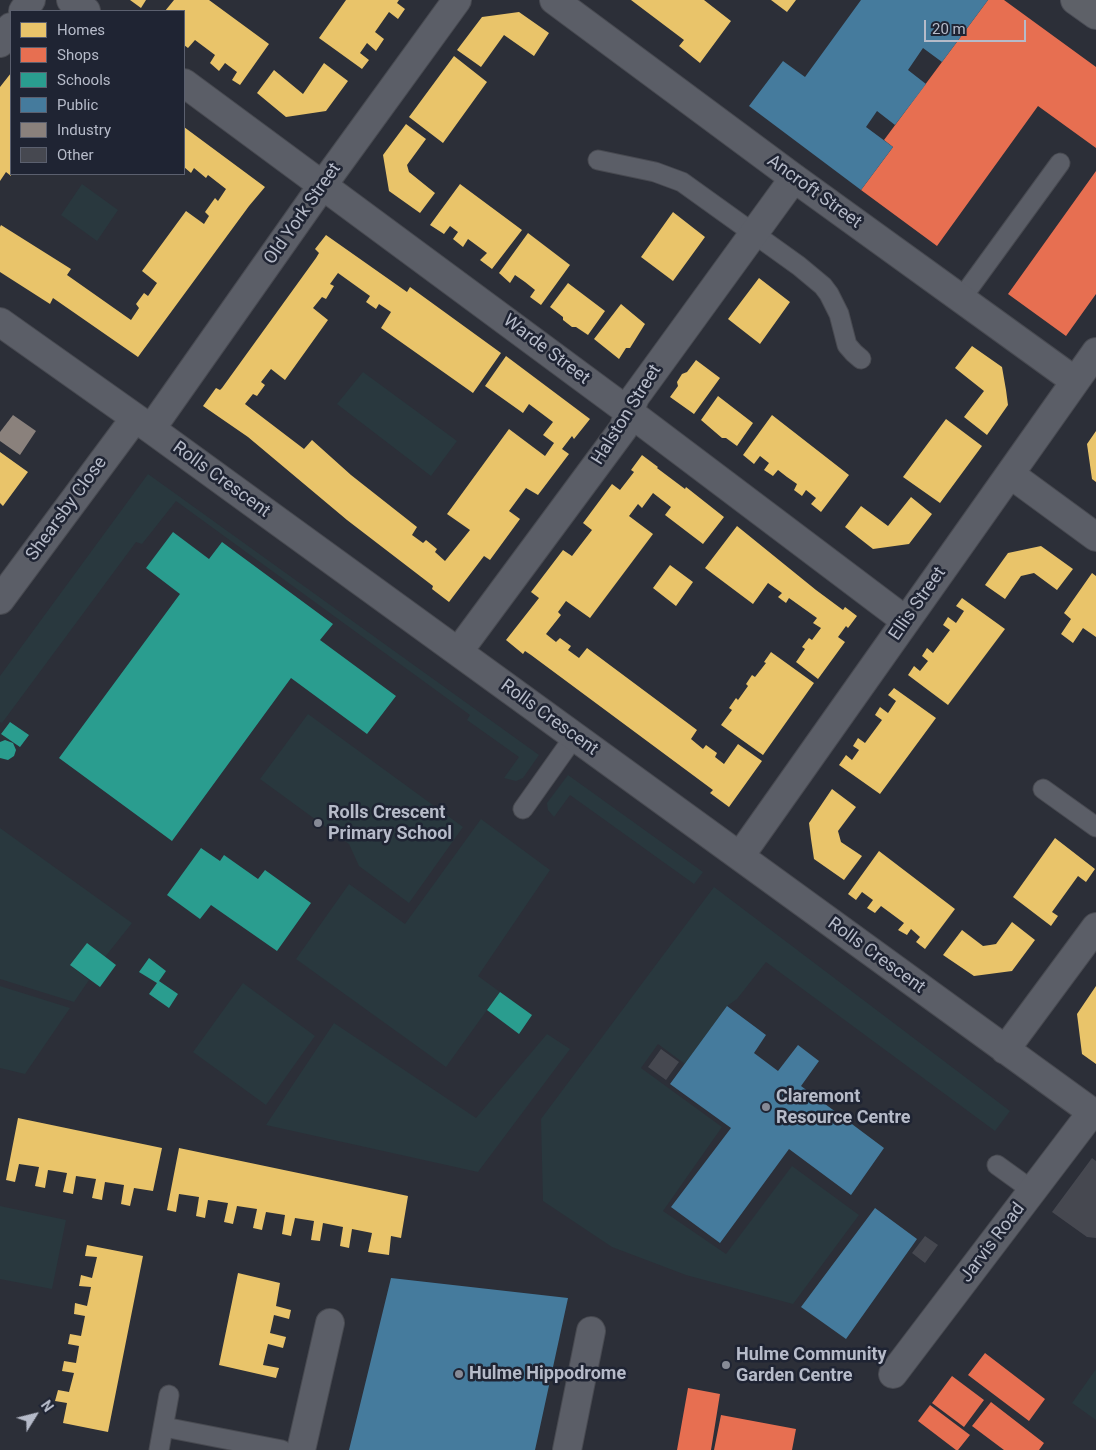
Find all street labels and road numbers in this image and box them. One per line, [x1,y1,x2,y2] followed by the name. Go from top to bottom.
[763,151,865,233] street label: Ancroft Street
[260,159,346,269] street label: Old York Street
[498,310,594,390] street label: Warde Street
[588,361,666,469] street label: Halston Street
[168,437,274,523] street label: Rolls Crescent
[22,453,112,565] street label: Shearsby Close
[885,563,951,645] street label: Ellis Street
[496,675,602,761] street label: Rolls Crescent
[823,913,929,999] street label: Rolls Crescent
[956,1199,1030,1287] street label: Jarvis Road

